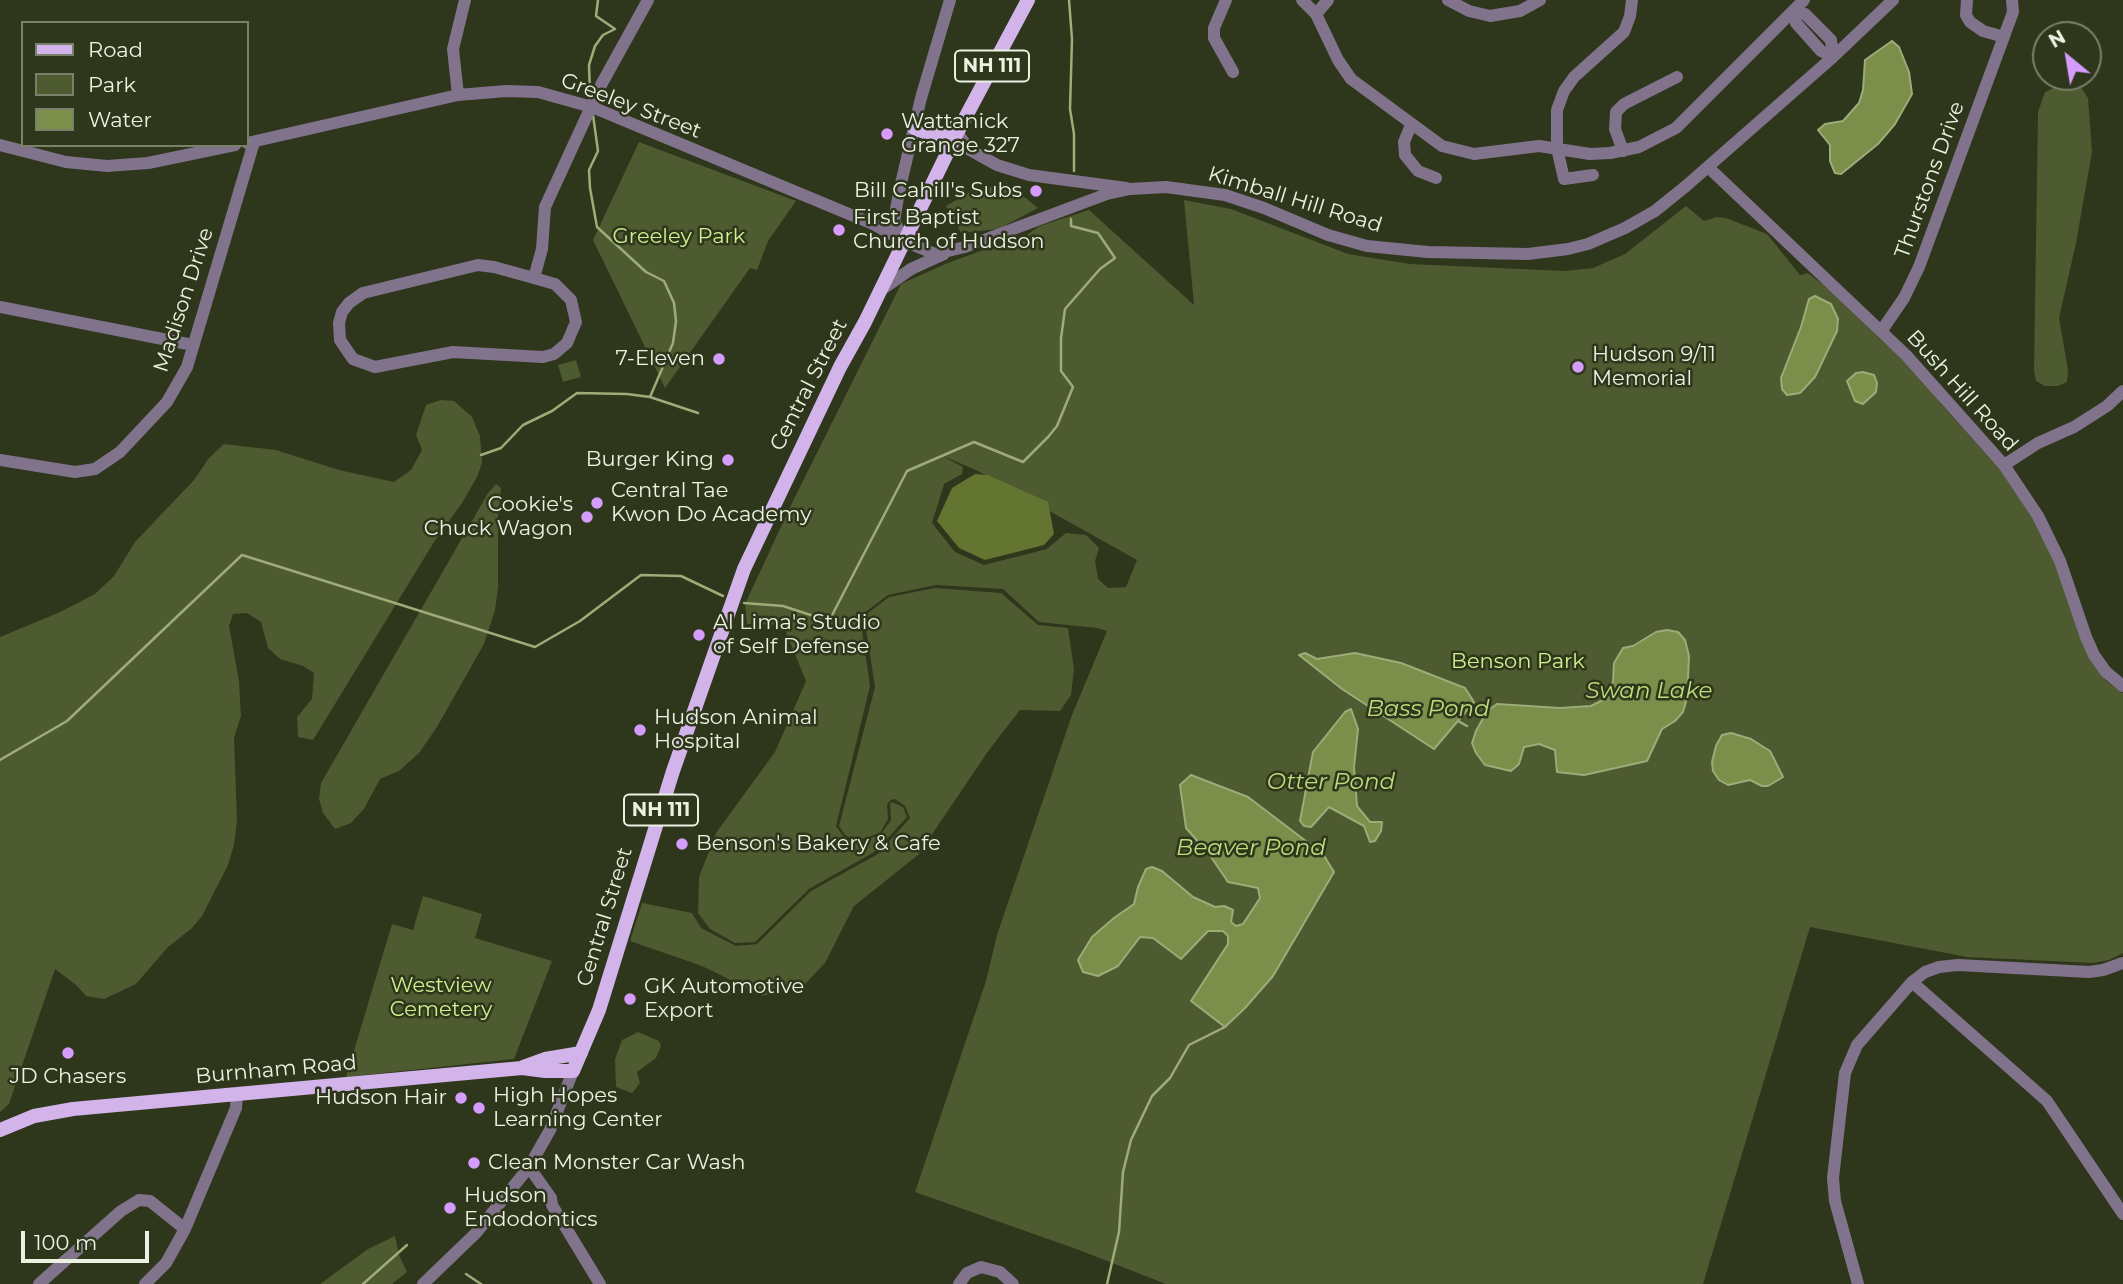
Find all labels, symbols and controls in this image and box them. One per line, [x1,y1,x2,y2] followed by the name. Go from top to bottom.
[21,21,248,147] legend
[2032,21,2102,91] north arrow
[2045,25,2070,53] text: N
[88,37,143,62] text: Road
[955,50,1029,82] road number: NH 111
[557,68,705,144] street label: Greeley Street
[88,72,136,97] text: Park
[1890,98,1970,262] street label: Thurstons Drive
[88,107,152,132] text: Water
[901,109,1020,159] place label: Wattanick Grange 327
[879,126,895,142] marker: Wattanick Grange 327
[1205,162,1385,238] street label: Kimball Hill Road
[854,178,1022,204] place label: Bill Cahill's Subs
[1028,183,1044,199] marker: Bill Cahill's Subs
[853,205,1045,255] place label: First Baptist Church of Hudson
[831,222,847,238] marker: First Baptist Church of Hudson
[613,224,745,250] park label: Greeley Park
[149,225,219,375] street label: Madison Drive
[765,315,853,455] street label: Central Street
[1901,325,2023,457] street label: Bush Hill Road
[1592,342,1716,392] place label: Hudson 9/11 Memorial
[616,346,705,372] place label: 7-Eleven
[711,351,727,367] marker: 7-Eleven
[1570,359,1586,375] marker: Hudson 9/11 Memorial
[586,447,714,473] place label: Burger King
[720,452,736,468] marker: Burger King
[611,478,812,528] place label: Central Tae Kwon Do Academy
[424,492,573,542] place label: Cookie's Chuck Wagon
[589,495,605,511] marker: Central Tae Kwon Do Academy
[579,509,595,525] marker: Cookie's Chuck Wagon
[713,610,880,660] place label: Al Lima's Studio of Self Defense
[691,627,707,643] marker: Al Lima's Studio of Self Defense
[1451,649,1585,675] park label: Benson Park
[1586,677,1712,705] water label: Swan Lake
[1366,695,1490,723] water label: Bass Pond
[654,705,818,755] place label: Hudson Animal Hospital
[632,722,648,738] marker: Hudson Animal Hospital
[1267,768,1395,796] water label: Otter Pond
[624,794,698,825] road number: NH 111
[696,831,941,857] place label: Benson's Bakery & Cafe
[1176,834,1326,862] water label: Beaver Pond
[674,836,690,852] marker: Benson's Bakery & Cafe
[572,844,638,990] street label: Central Street
[390,973,492,1023] park label: Westview Cemetery
[644,974,804,1024] place label: GK Automotive Export
[622,991,638,1007] marker: GK Automotive Export
[60,1045,76,1061] marker: JD Chasers
[194,1050,358,1090] street label: Burnham Road
[10,1064,126,1090] place label: JD Chasers
[493,1083,663,1133] place label: High Hopes Learning Center
[315,1085,447,1111] place label: Hudson Hair
[453,1090,469,1106] marker: Hudson Hair
[471,1100,487,1116] marker: High Hopes Learning Center
[488,1150,745,1176] place label: Clean Monster Car Wash
[466,1155,482,1171] marker: Clean Monster Car Wash
[464,1183,597,1233] place label: Hudson Endodontics
[442,1200,458,1216] marker: Hudson Endodontics
[24,1218,152,1262] scale bar
[34,1230,97,1255] text: 100 m

